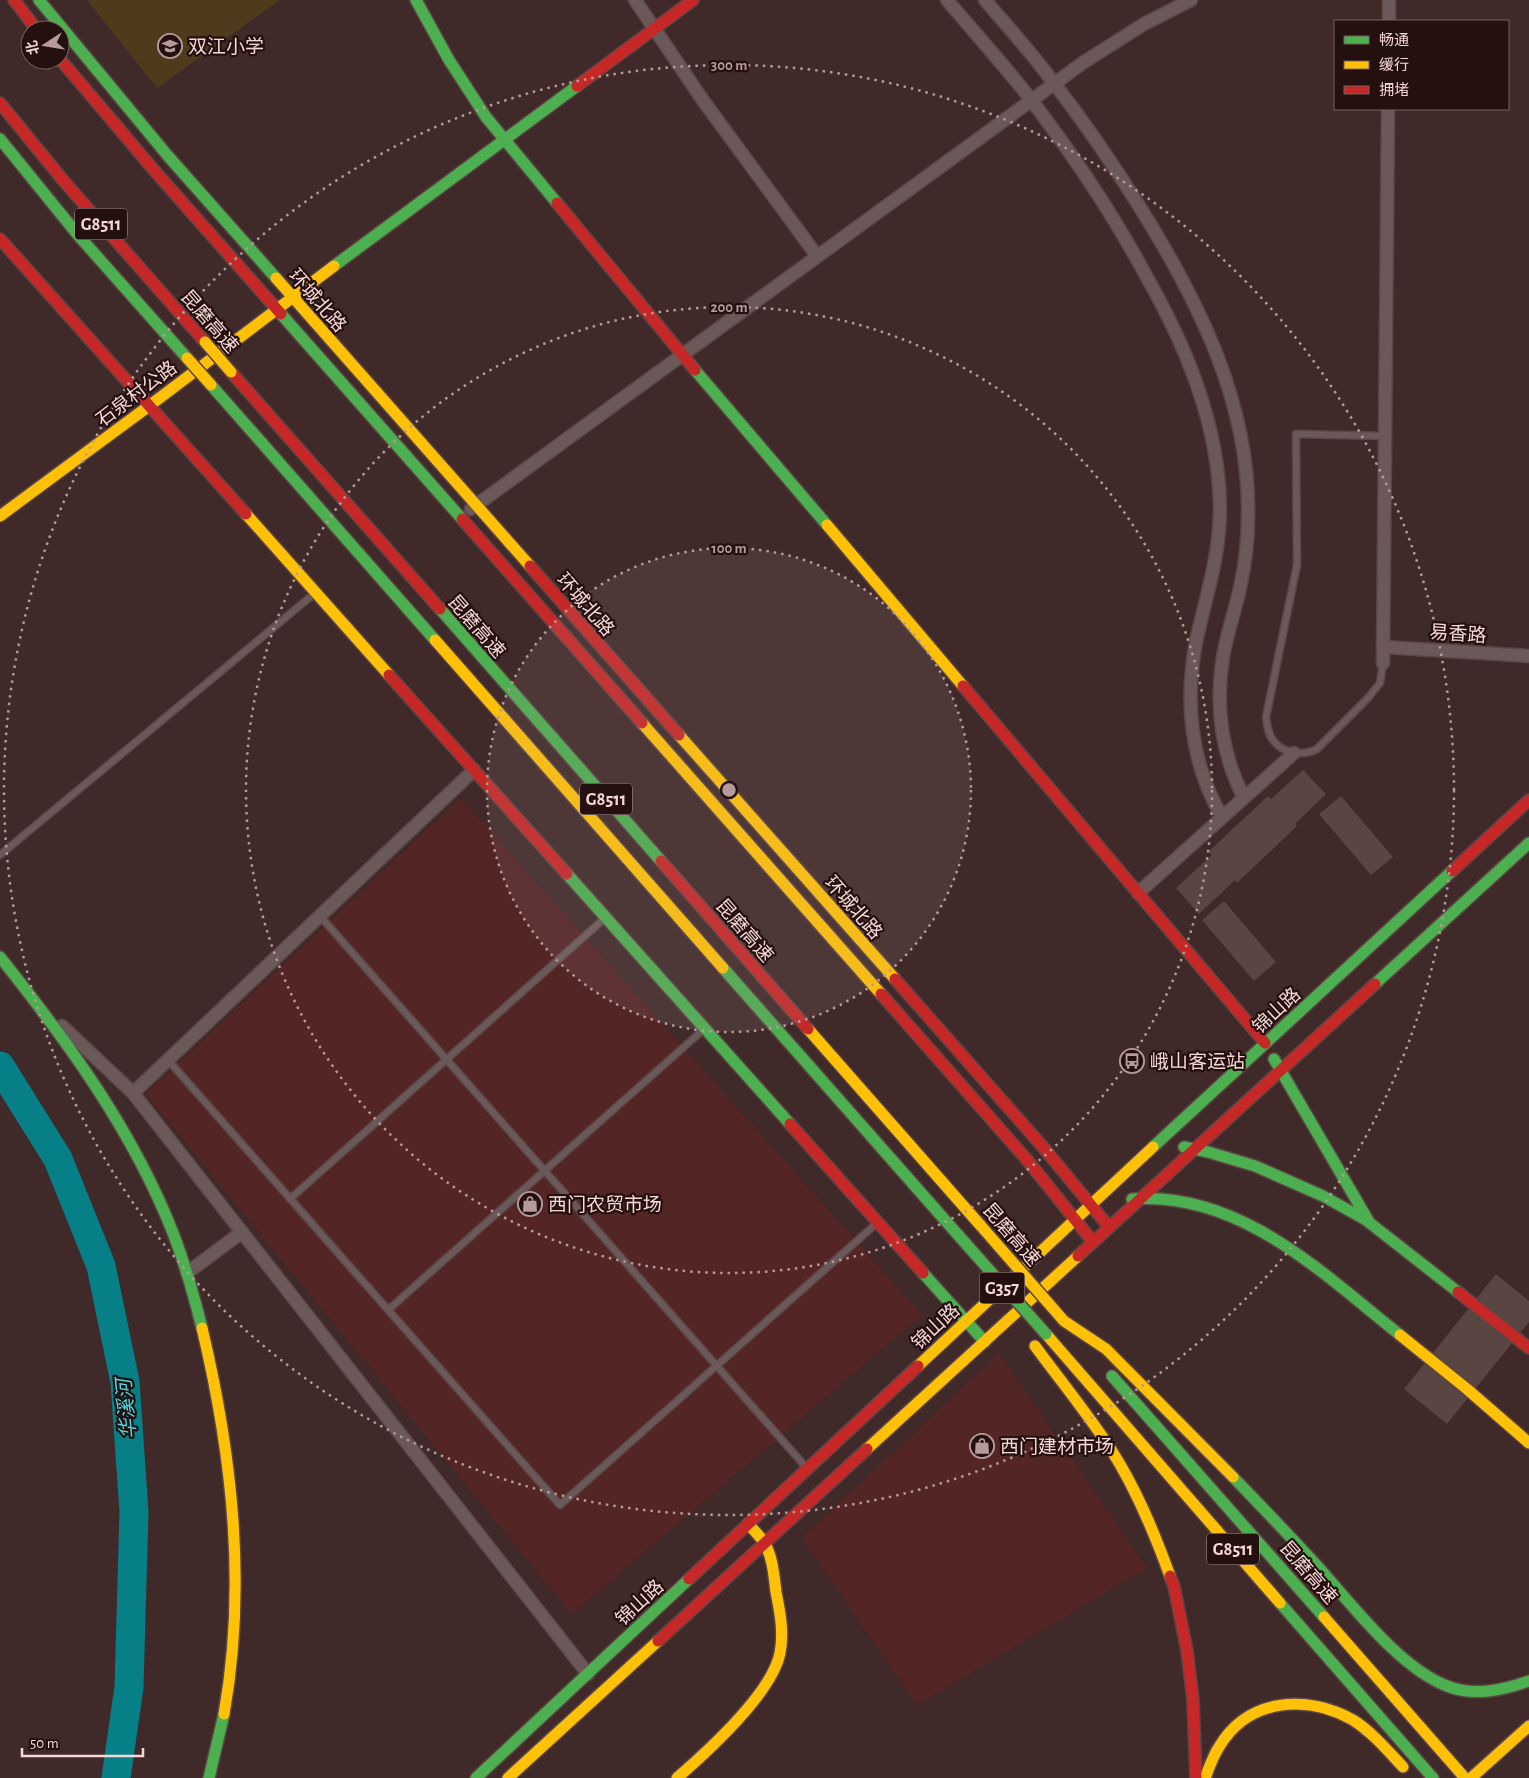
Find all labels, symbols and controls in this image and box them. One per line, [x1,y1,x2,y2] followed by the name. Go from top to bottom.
[20,20,70,70] north arrow
[1334,20,1509,110] legend
[1379,32,1409,48] text: 畅通
[157,33,183,59] school or university icon: 双江小学
[188,36,264,57] place label: 双江小学
[24,39,42,56] text: 北
[1379,57,1409,73] text: 缓行
[711,58,747,73] text: 300 m
[1379,82,1409,98] text: 拥堵
[75,208,127,240] road number: G8511
[285,265,350,336] street label: 环城北路
[177,286,242,357] street label: 昆磨高速
[710,300,748,315] text: 200 m
[93,357,181,430] street label: 石泉村公路
[711,541,747,556] text: 100 m
[553,569,618,640] street label: 环城北路
[444,591,509,662] street label: 昆磨高速
[1429,622,1487,646] street label: 易香路
[720,781,738,799] centre of rings
[580,784,632,814] road number: G8511
[821,872,886,943] street label: 环城北路
[712,895,777,966] street label: 昆磨高速
[1248,983,1304,1037] street label: 锦山路
[1119,1048,1145,1074] bus stop icon: 峨山客运站
[1150,1051,1245,1072] place label: 峨山客运站
[517,1191,543,1217] shop icon: 西门农贸市场
[548,1194,662,1215] place label: 西门农贸市场
[979,1199,1044,1270] street label: 昆磨高速
[980,1273,1024,1304] road number: G357
[907,1299,963,1353] street label: 锦山路
[113,1374,140,1440] water label: 华溪河
[969,1433,995,1459] shop icon: 西门建材市场
[1000,1436,1114,1457] place label: 西门建材市场
[1207,1534,1259,1565] road number: G8511
[1276,1537,1341,1608] street label: 昆磨高速
[611,1575,667,1629] street label: 锦山路
[22,1726,144,1758] scale bar
[30,1736,59,1751] text: 50 m

